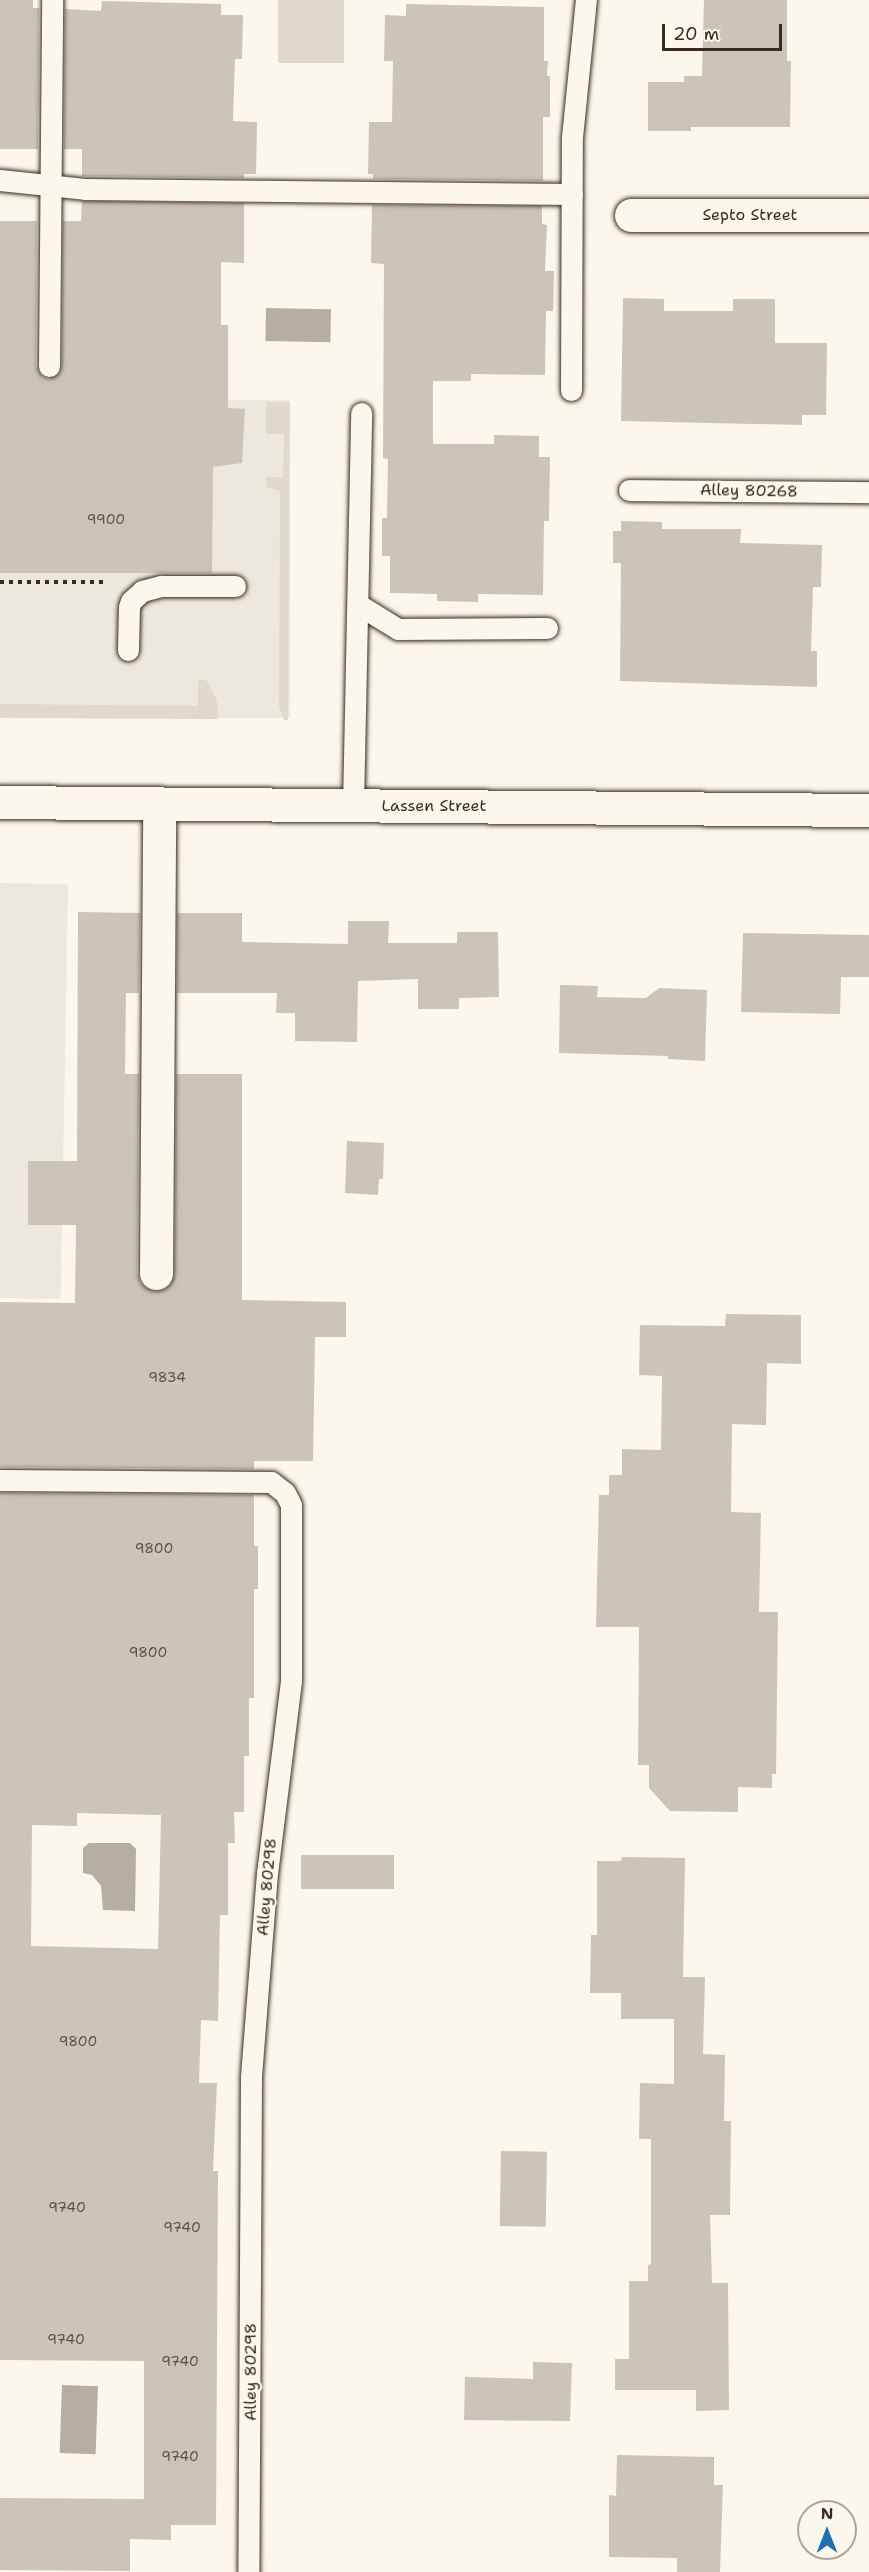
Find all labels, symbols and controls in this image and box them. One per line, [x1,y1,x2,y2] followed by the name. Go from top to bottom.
[665,12,785,50] scale bar
[673,22,719,46] text: 20 m
[702,205,798,225] street label: Septo Street
[700,481,798,501] street label: Alley 80268
[87,511,125,527] house number: 9900
[382,796,486,816] street label: Lassen Street
[148,1369,186,1385] house number: 9834
[135,1540,173,1556] house number: 9800
[129,1644,167,1660] house number: 9800
[253,1837,281,1937] street label: Alley 80298
[59,2033,97,2049] house number: 9800
[48,2199,86,2215] house number: 9740
[163,2219,201,2235] house number: 9740
[241,2323,261,2421] street label: Alley 80298
[47,2331,85,2347] house number: 9740
[161,2353,199,2369] house number: 9740
[161,2448,199,2464] house number: 9740
[797,2500,857,2560] north arrow
[821,2503,833,2524] text: N

